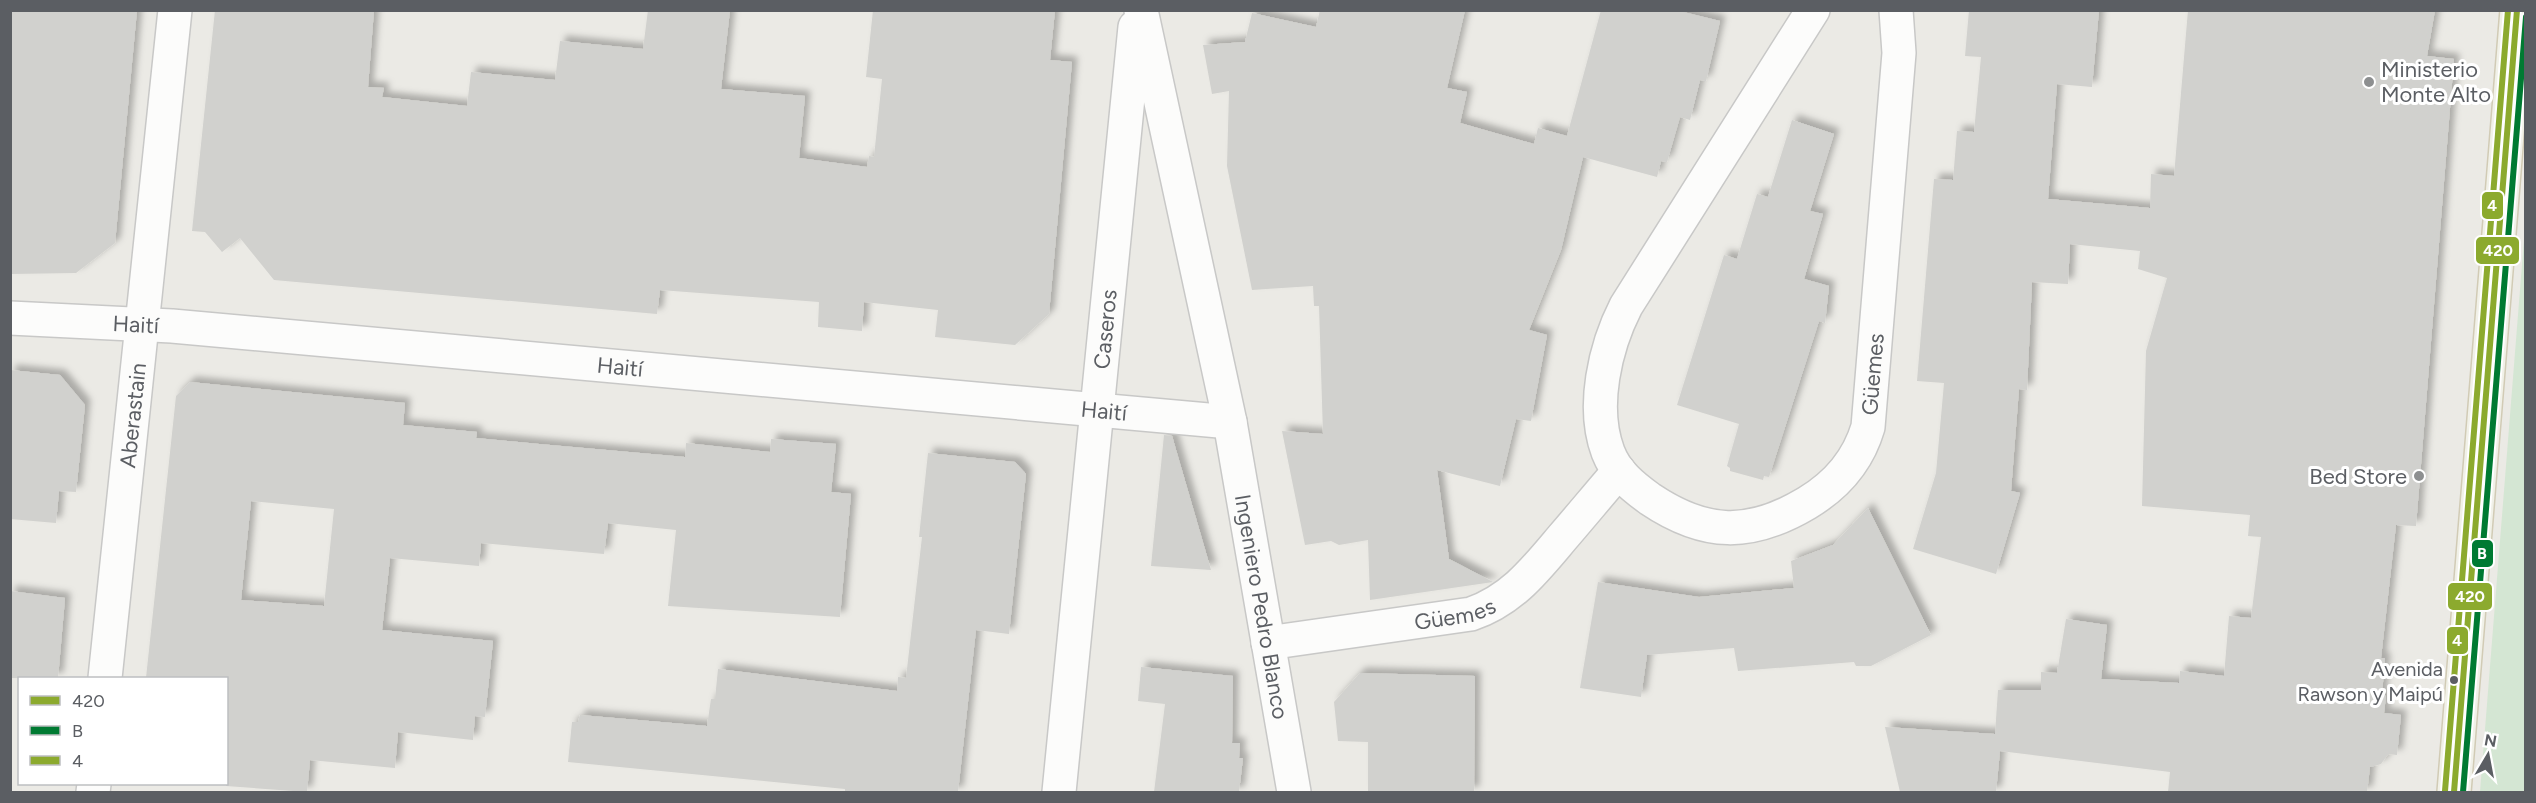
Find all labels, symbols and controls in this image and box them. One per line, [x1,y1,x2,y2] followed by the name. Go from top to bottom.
[2381,56,2491,108] place label: Ministerio Monte Alto
[2362,75,2376,89] marker: Ministerio Monte Alto
[2481,191,2504,220] line badge: 4
[2487,196,2497,215] text: 4
[2475,236,2520,265] line badge: 420
[2483,241,2513,260] text: 420
[1088,288,1123,370] street label: Caseros
[112,310,161,339] street label: Haití
[1856,332,1890,416] street label: Güemes
[596,352,645,383] street label: Haití
[114,362,152,469] street label: Aberastain
[1080,396,1129,427] street label: Haití
[2309,463,2407,490] place label: Bed Store
[2412,469,2426,483] marker: Bed Store
[1229,492,1294,721] street label: Ingeniero Pedro Blanco
[2471,539,2494,568] line badge: B
[2477,544,2487,563] text: B
[2447,582,2493,611] line badge: 420
[2455,587,2485,606] text: 420
[1413,592,1500,636] street label: Güemes
[2446,626,2469,655] line badge: 4
[2452,631,2462,650] text: 4
[2298,657,2443,706] place label: Avenida Rawson y Maipú
[2448,674,2460,686] marker: Avenida Rawson y Maipú
[18,677,228,785] legend
[72,690,105,712] text: 420
[72,720,83,742] text: B
[2458,725,2518,785] north arrow
[2483,730,2498,751] text: N
[72,750,83,772] text: 4

